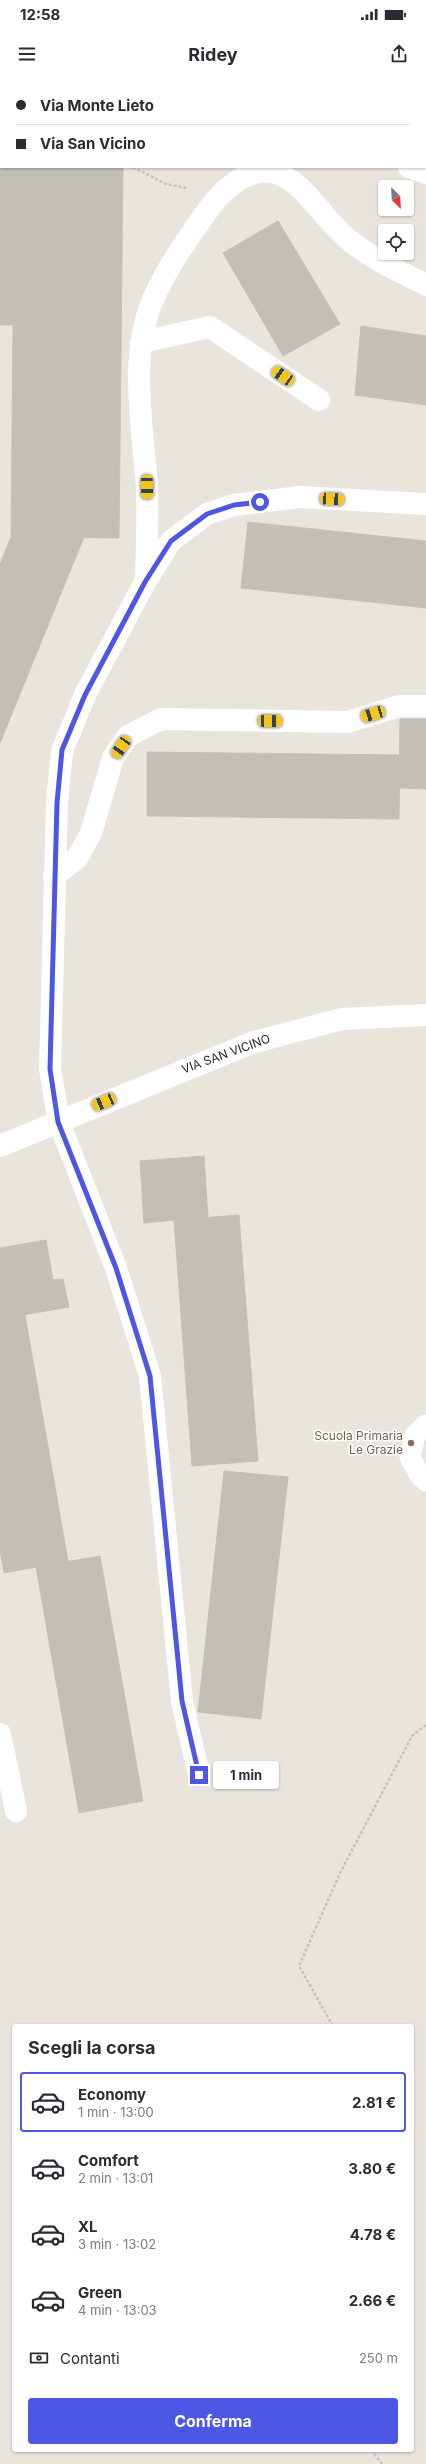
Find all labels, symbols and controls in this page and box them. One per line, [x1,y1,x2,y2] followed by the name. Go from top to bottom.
[20,5,60,24] text: 12:58
[16,43,38,65] icon: menu
[388,43,410,65] icon: share
[188,44,238,65] text: Ridey
[40,96,154,115] text: Via Monte Lieto
[40,134,146,153] text: Via San Vicino
[378,180,414,216] north arrow
[378,180,414,260] map controls
[378,224,414,260] button: locate
[270,364,296,388] car
[141,475,153,499] car
[320,492,344,506] car
[251,493,269,511] route start
[360,705,386,723] car
[258,715,282,727] car
[109,734,133,760] car
[179,1031,272,1077] street label: VIA SAN VICINO
[91,1092,117,1112] car
[314,1428,403,1457] place label: Scuola Primaria Le Grazie
[406,1438,416,1448] marker: Scuola Primaria Le Grazie
[213,1761,279,1789] callout: 1 min
[190,1766,208,1784] route end
[230,1767,262,1783] text: 1 min
[28,2037,156,2058] text: Scegli la corsa
[30,2084,66,2120] icon: car
[78,2085,146,2104] text: Economy
[352,2093,396,2112] text: 2.81 €
[78,2104,154,2120] text: 1 min · 13:00
[30,2150,66,2186] icon: car
[78,2151,139,2170] text: Comfort
[348,2159,396,2178] text: 3.80 €
[78,2170,153,2186] text: 2 min · 13:01
[30,2216,66,2252] icon: car
[78,2217,98,2236] text: XL
[350,2225,396,2244] text: 4.78 €
[78,2236,156,2252] text: 3 min · 13:02
[30,2282,66,2318] icon: car
[78,2283,122,2302] text: Green
[349,2291,396,2310] text: 2.66 €
[78,2302,157,2318] text: 4 min · 13:03
[28,2347,50,2369] icon: cash
[60,2349,120,2368] text: Contanti
[359,2350,398,2366] text: 250 m
[28,2398,398,2444] button: Conferma

